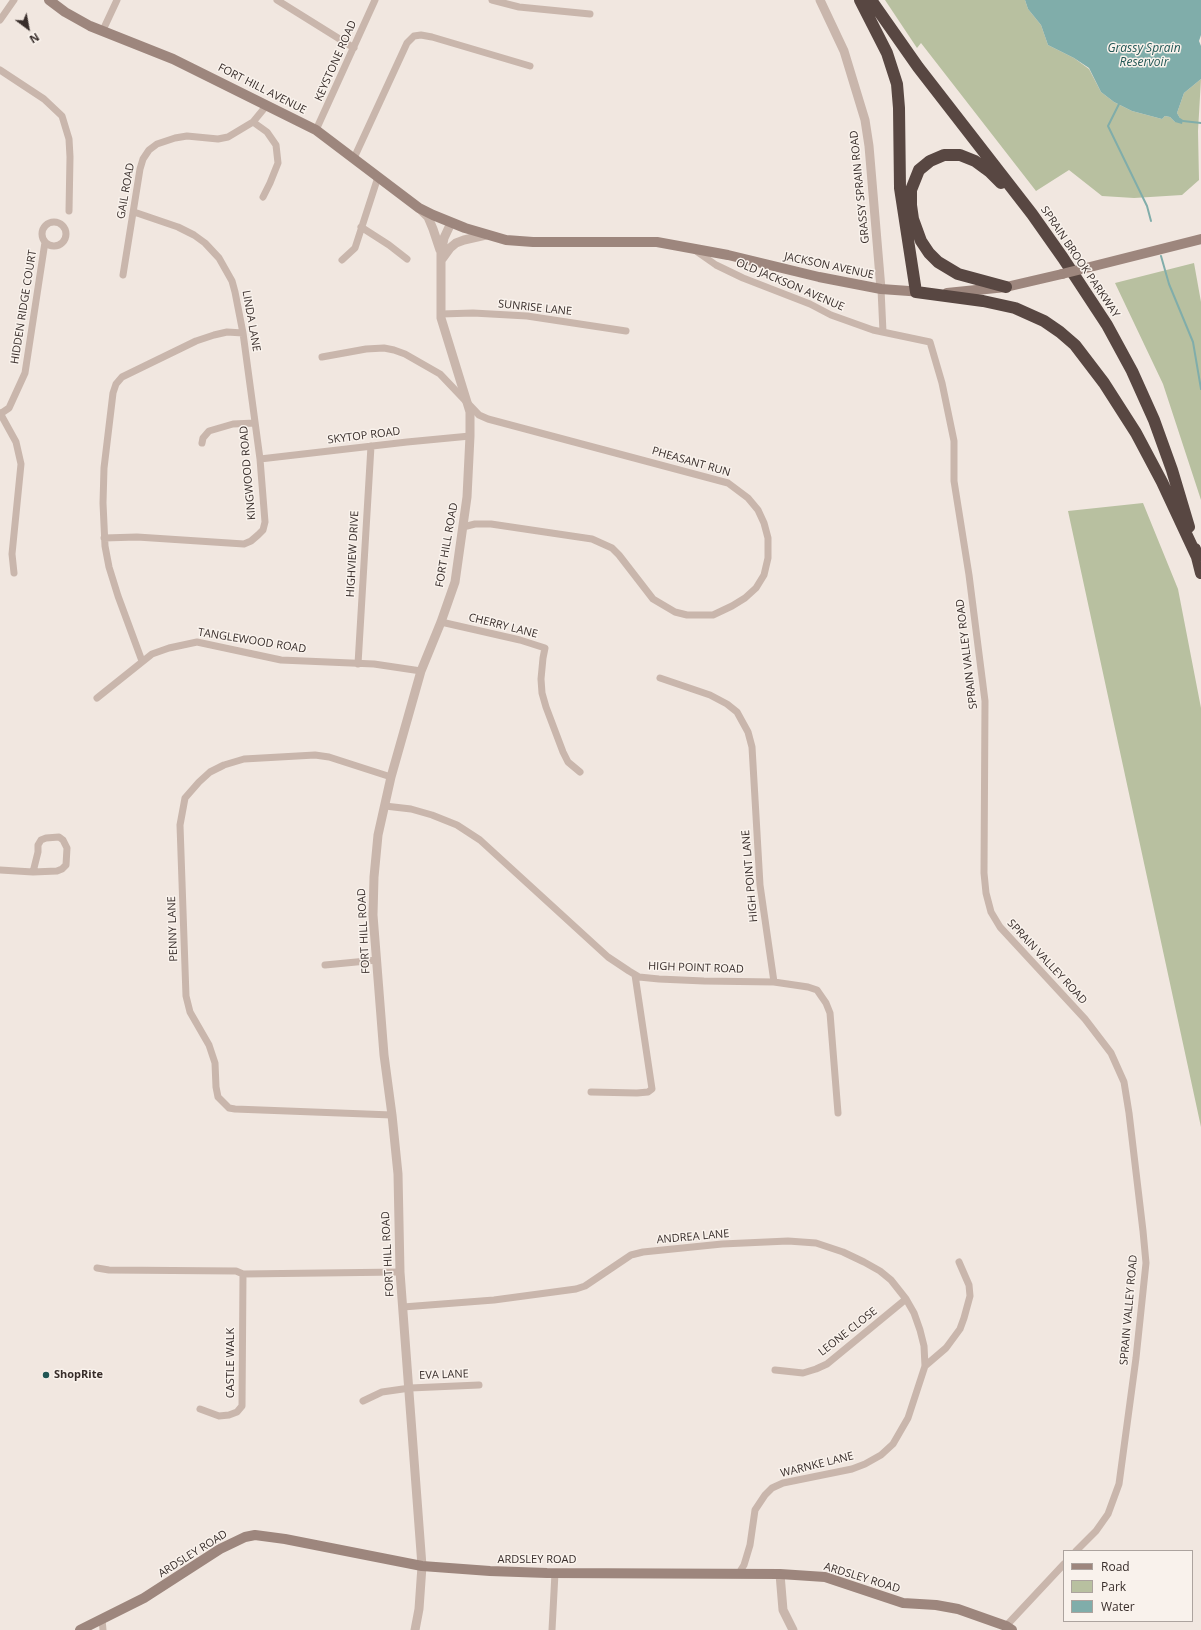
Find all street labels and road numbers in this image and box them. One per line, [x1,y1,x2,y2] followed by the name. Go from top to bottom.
[312,18,360,104] street label: KEYSTONE ROAD
[216,61,308,117] street label: FORT HILL AVENUE
[847,130,873,244] street label: GRASSY SPRAIN ROAD
[115,162,137,220] street label: GAIL ROAD
[1038,204,1122,320] street label: SPRAIN BROOK PARKWAY
[8,249,40,365] street label: HIDDEN RIDGE COURT
[783,250,875,282] street label: JACKSON AVENUE
[734,256,846,314] street label: OLD JACKSON AVENUE
[239,289,263,353] street label: LINDA LANE
[497,298,573,318] street label: SUNRISE LANE
[237,425,259,521] street label: KINGWOOD ROAD
[327,425,401,447] street label: SKYTOP ROAD
[650,444,732,480] street label: PHEASANT RUN
[433,502,461,588] street label: FORT HILL ROAD
[344,510,362,598] street label: HIGHVIEW DRIVE
[954,598,980,710] street label: SPRAIN VALLEY ROAD
[467,611,539,641] street label: CHERRY LANE
[197,626,307,656] street label: TANGLEWOOD ROAD
[739,829,761,923] street label: HIGH POINT LANE
[355,888,373,974] street label: FORT HILL ROAD
[165,896,181,962] street label: PENNY LANE
[1004,917,1090,1007] street label: SPRAIN VALLEY ROAD
[648,960,744,976] street label: HIGH POINT ROAD
[379,1211,397,1297] street label: FORT HILL ROAD
[656,1227,730,1247] street label: ANDREA LANE
[1118,1254,1140,1366] street label: SPRAIN VALLEY ROAD
[816,1305,880,1359] street label: LEONE CLOSE
[224,1328,238,1398] street label: CASTLE WALK
[419,1368,469,1382] street label: EVA LANE
[779,1450,855,1480] street label: WARNKE LANE
[156,1527,230,1581] street label: ARDSLEY ROAD
[498,1553,576,1567] street label: ARDSLEY ROAD
[822,1560,902,1596] street label: ARDSLEY ROAD

